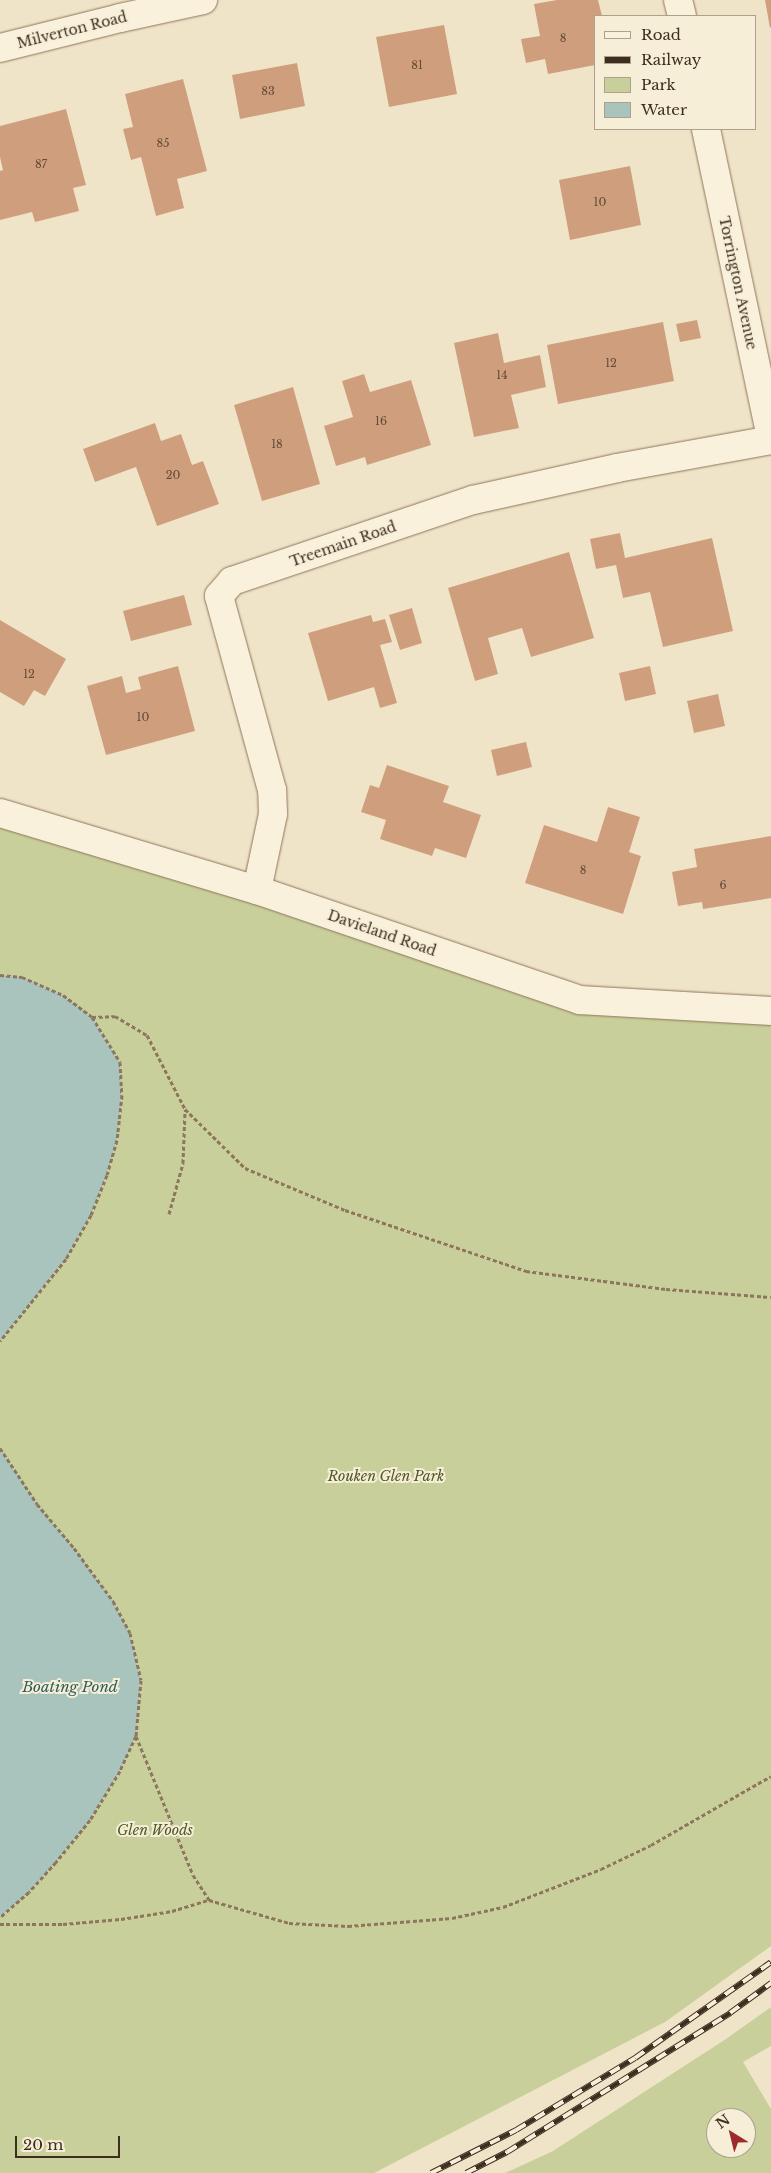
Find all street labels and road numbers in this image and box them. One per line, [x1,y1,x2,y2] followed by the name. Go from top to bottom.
[15,8,129,52] street label: Milverton Road
[716,215,760,351] street label: Torrington Avenue
[288,518,398,570] street label: Treemain Road
[325,907,439,959] street label: Davieland Road

